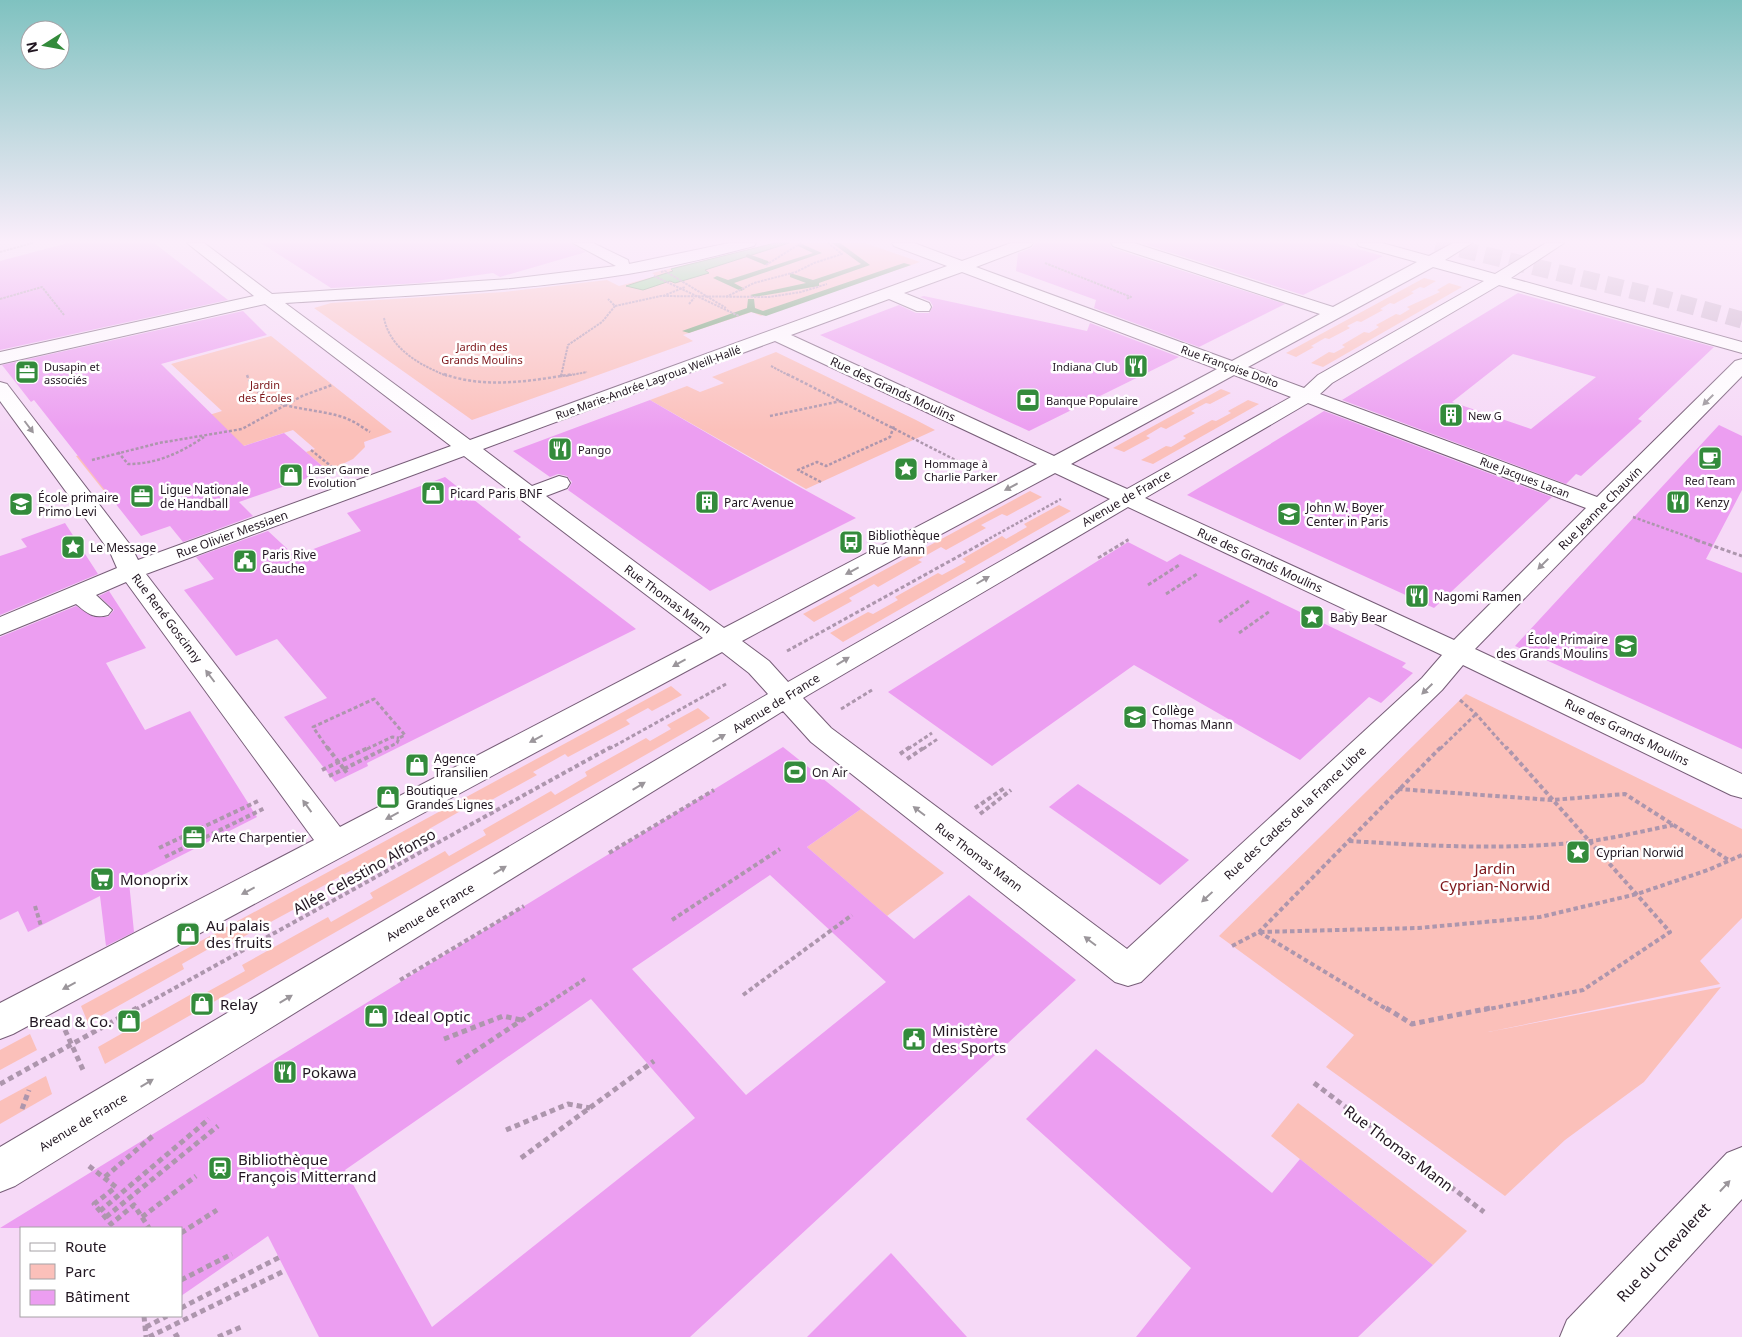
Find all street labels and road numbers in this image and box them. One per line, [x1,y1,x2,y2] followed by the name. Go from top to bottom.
[553,341,743,423] street label: Rue Marie-Andrée Lagroua Weill-Hallé
[1179,341,1281,391] street label: Rue Françoise Dolto
[828,352,959,426] street label: Rue des Grands Moulins
[1478,453,1572,501] street label: Rue Jacques Lacan
[1554,462,1646,554] street label: Rue Jeanne Chauvin
[1078,465,1174,530] street label: Avenue de France
[174,506,290,562] street label: Rue Olivier Messiaen
[1195,523,1326,597] street label: Rue des Grands Moulins
[621,560,715,638] street label: Rue Thomas Mann
[128,570,207,667] street label: Rue René Goscinny
[729,669,823,737] street label: Avenue de France
[1562,694,1692,770] street label: Rue des Grands Moulins
[1220,742,1370,884] street label: Rue des Cadets de la France Libre
[932,818,1026,896] street label: Rue Thomas Mann
[289,823,439,919] street label: Allée Celestino Alfonso
[383,879,477,945] street label: Avenue de France
[36,1089,130,1155] street label: Avenue de France
[1340,1100,1458,1196] street label: Rue Thomas Mann
[1612,1198,1714,1306] street label: Rue du Chevaleret

